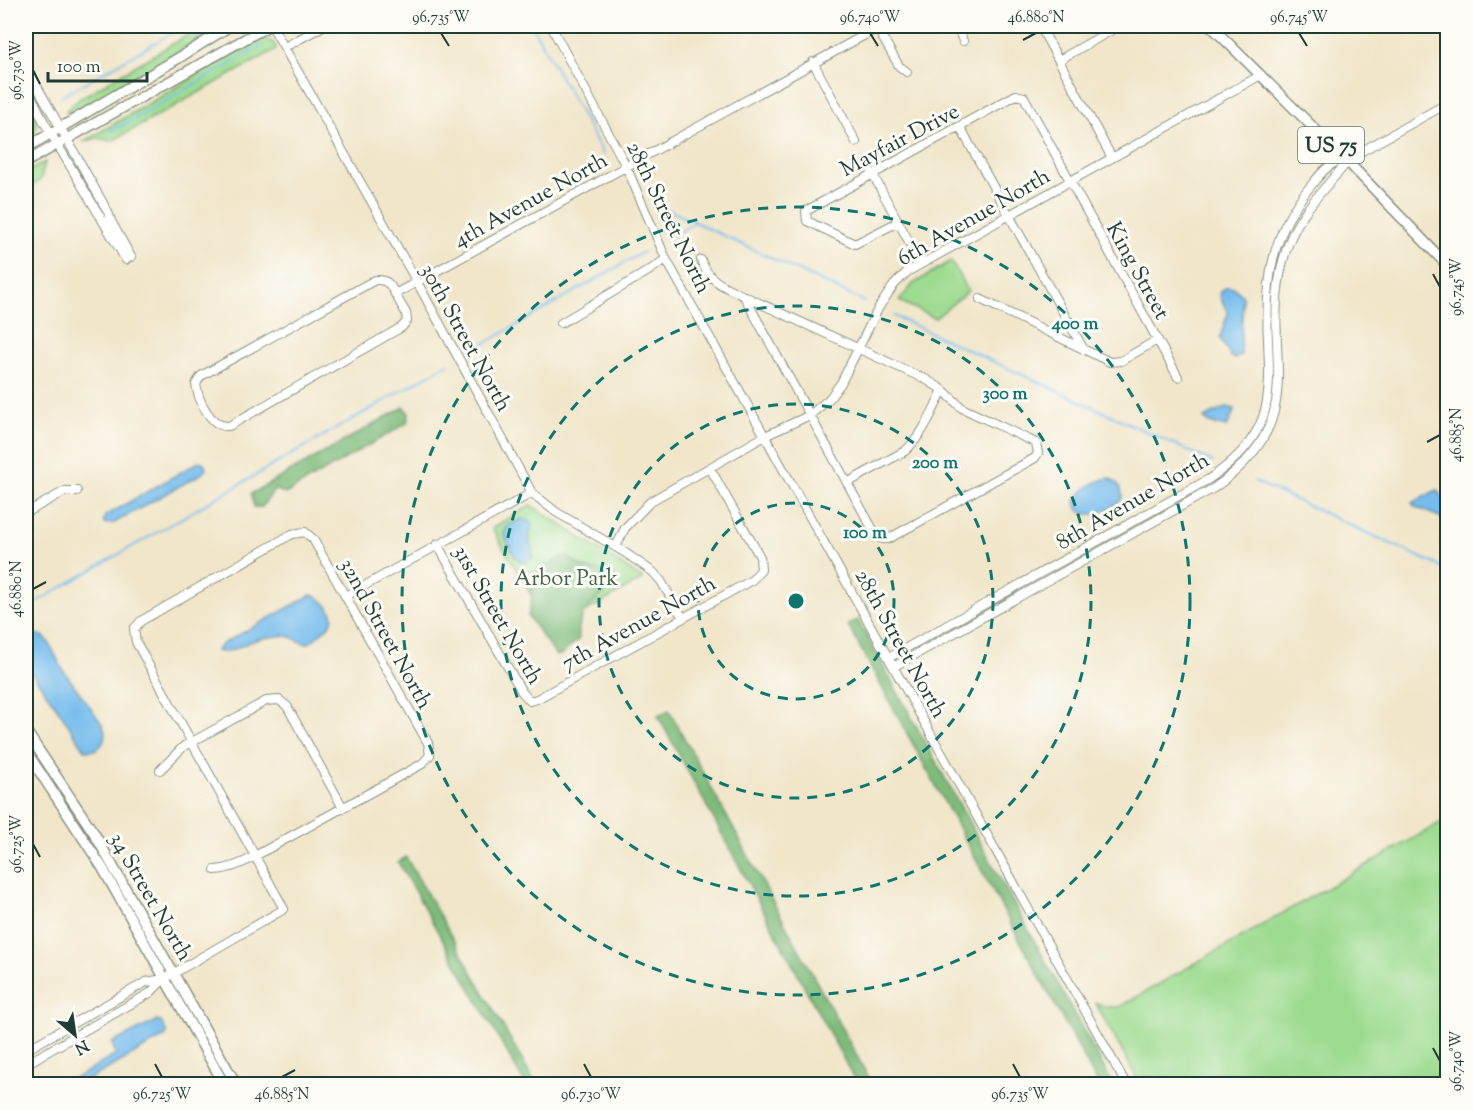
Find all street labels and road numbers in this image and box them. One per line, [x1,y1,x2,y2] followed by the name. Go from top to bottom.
[835,97,966,186] street label: Mayfair Drive
[1298,127,1364,163] road number: US 75
[617,137,718,300] street label: 28th Street North
[448,146,615,257] street label: 4th Avenue North
[892,162,1057,275] street label: 6th Avenue North
[1096,217,1177,326] street label: King Street
[410,259,518,418] street label: 30th Street North
[1051,446,1216,560] street label: 8th Avenue North
[443,540,549,691] street label: 31st Street North
[330,553,439,716] street label: 32nd Street North
[845,564,954,725] street label: 28th Street North
[556,569,723,680] street label: 7th Avenue North
[100,827,199,968] street label: 34 Street North

